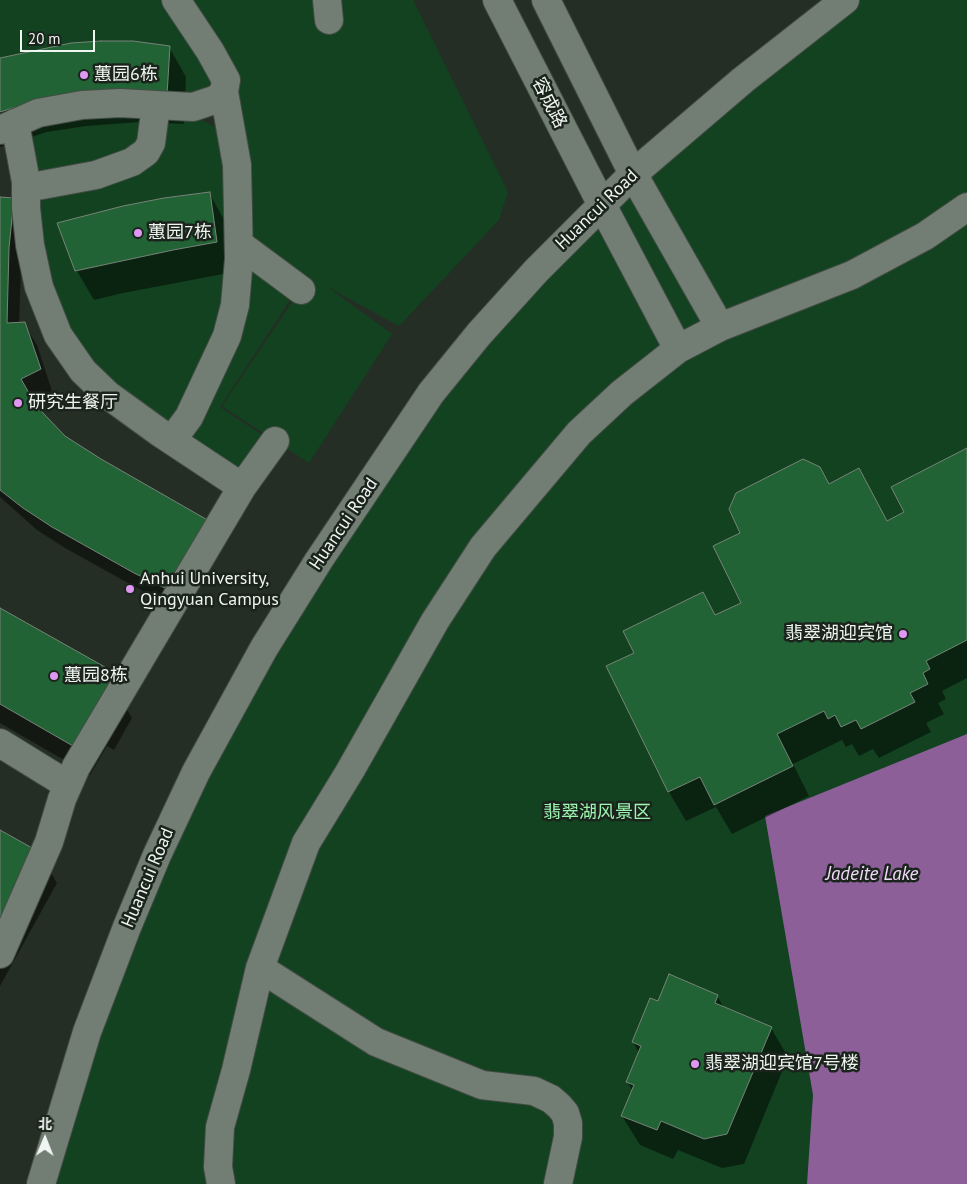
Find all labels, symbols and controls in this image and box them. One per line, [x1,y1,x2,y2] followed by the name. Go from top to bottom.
[22,20,98,52] scale bar
[28,29,61,48] text: 20 m
[94,64,158,86] place label: 蕙园6栋
[78,69,90,81] marker: 蕙园6栋
[527,74,571,132] street label: 容成路
[551,165,643,255] street label: Huancui Road
[148,222,212,244] place label: 蕙园7栋
[132,227,144,239] marker: 蕙园7栋
[28,392,118,414] place label: 研究生餐厅
[12,397,24,409] marker: 研究生餐厅
[305,474,383,574] street label: Huancui Road
[140,568,279,610] place label: Anhui University, Qingyuan Campus
[124,583,136,595] marker: Anhui University, Qingyuan Campus
[785,623,893,645] place label: 翡翠湖迎宾馆
[897,628,909,640] marker: 翡翠湖迎宾馆
[64,665,128,687] place label: 蕙园8栋
[48,670,60,682] marker: 蕙园8栋
[543,802,651,824] park label: 翡翠湖风景区
[117,825,179,931] street label: Huancui Road
[826,864,918,886] water label: Jadeite Lake
[705,1053,859,1075] place label: 翡翠湖迎宾馆7号楼
[689,1058,701,1070] marker: 翡翠湖迎宾馆7号楼
[20,1114,70,1164] north arrow
[38,1115,52,1133] text: 北

